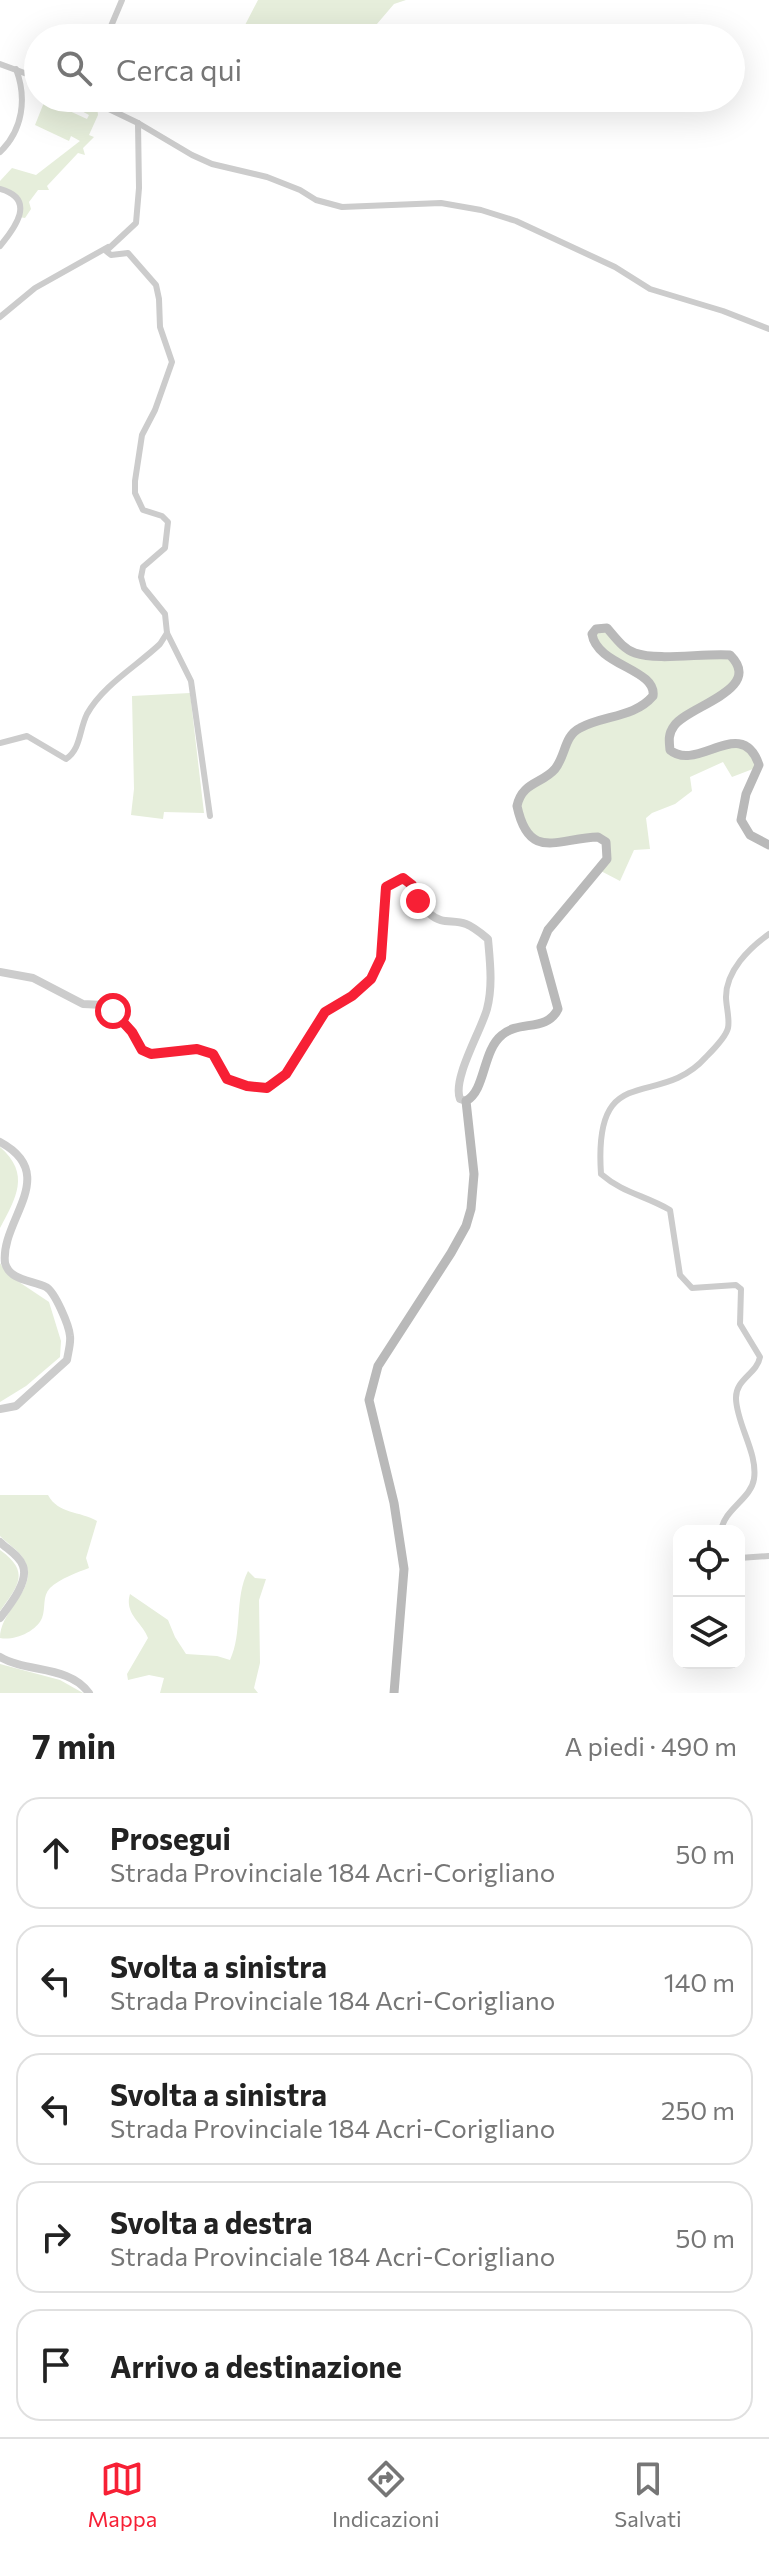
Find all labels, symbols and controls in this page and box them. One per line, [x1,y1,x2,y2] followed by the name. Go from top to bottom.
[24,24,745,112] search box
[52,46,96,90] icon: search
[116,50,242,87] text: Cerca qui
[400,883,436,919] route end
[95,993,131,1029] route start
[673,1525,745,1669] map controls
[673,1525,745,1597] button: locate
[673,1597,745,1669] button: layers
[32,1724,116,1766] text: 7 min
[565,1730,737,1761] text: A piedi · 490 m
[110,1819,231,1856] text: Prosegui
[34,1831,78,1875] icon: ahead
[675,1838,735,1869] text: 50 m
[110,1856,555,1887] text: Strada Provinciale 184 Acri-Corigliano
[110,1947,327,1984] text: Svolta a sinistra
[34,1959,78,2003] icon: left
[664,1966,735,1997] text: 140 m
[110,1984,555,2015] text: Strada Provinciale 184 Acri-Corigliano
[110,2075,327,2112] text: Svolta a sinistra
[34,2087,78,2131] icon: left
[661,2094,735,2125] text: 250 m
[110,2112,555,2143] text: Strada Provinciale 184 Acri-Corigliano
[110,2203,312,2240] text: Svolta a destra
[34,2215,78,2259] icon: right
[675,2222,735,2253] text: 50 m
[110,2240,555,2271] text: Strada Provinciale 184 Acri-Corigliano
[34,2343,78,2387] icon: arrive
[110,2347,402,2384] text: Arrivo a destinazione
[87,2457,157,2532] tab: Mappa
[332,2457,440,2532] tab: Indicazioni
[614,2457,682,2532] tab: Salvati

